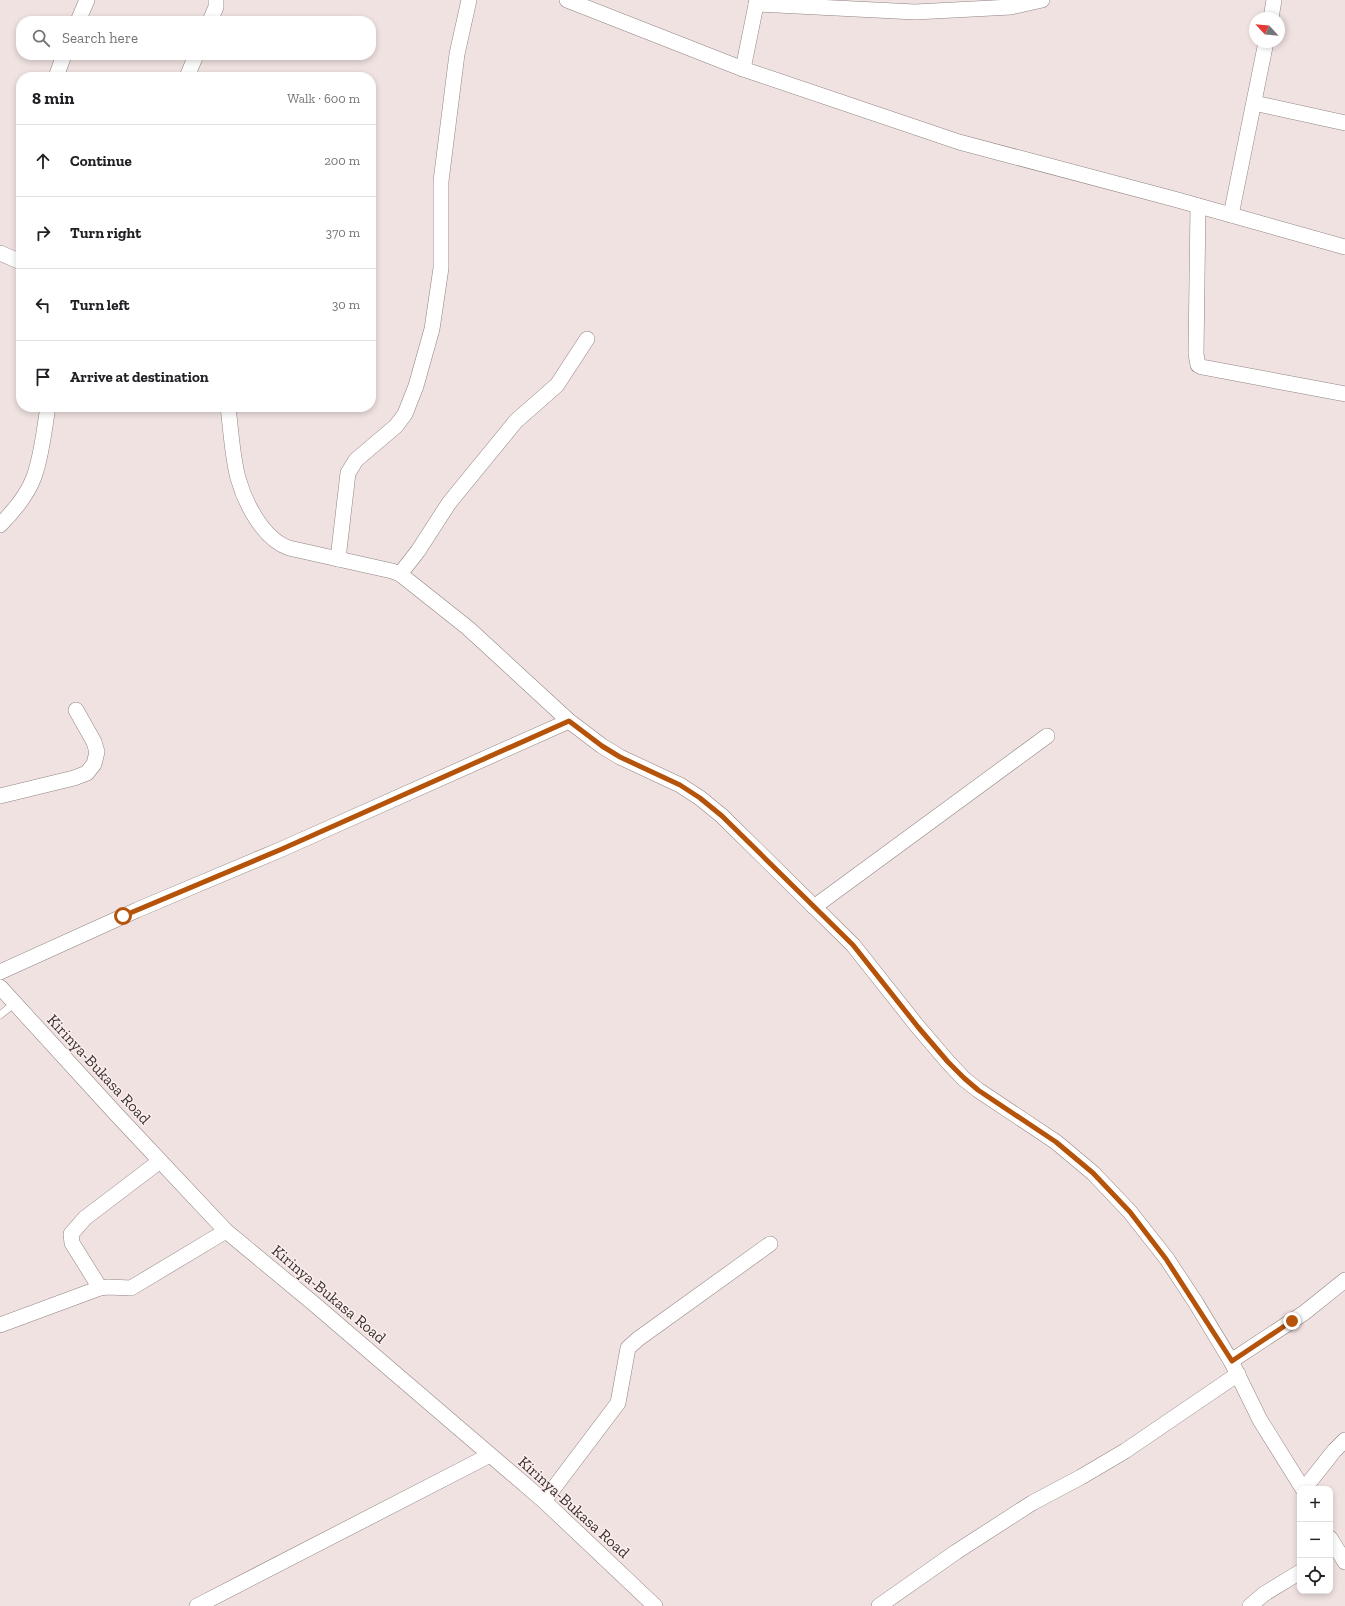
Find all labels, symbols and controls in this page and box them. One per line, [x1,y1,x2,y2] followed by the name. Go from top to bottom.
[1249,12,1285,48] north arrow
[16,16,376,60] search box
[30,27,52,49] icon: search
[62,29,138,47] text: Search here
[32,88,74,108] text: 8 min
[287,91,360,106] text: Walk · 600 m
[32,150,54,172] icon: ahead
[70,152,132,170] text: Continue
[324,153,360,168] text: 200 m
[32,222,54,244] icon: right
[70,224,141,242] text: Turn right
[326,225,360,240] text: 370 m
[32,294,54,316] icon: left
[70,296,130,314] text: Turn left
[332,297,360,312] text: 30 m
[32,366,54,388] icon: arrive
[70,368,209,386] text: Arrive at destination
[114,907,132,925] route start
[43,1010,155,1128] street label: Kirinya-Bukasa Road
[268,1241,390,1347] street label: Kirinya-Bukasa Road
[1283,1312,1301,1330] route end
[514,1452,634,1562] street label: Kirinya-Bukasa Road
[1297,1486,1333,1594] map controls
[1297,1486,1333,1522] button: +
[1297,1522,1333,1558] button: −
[1297,1558,1333,1594] button: locate

